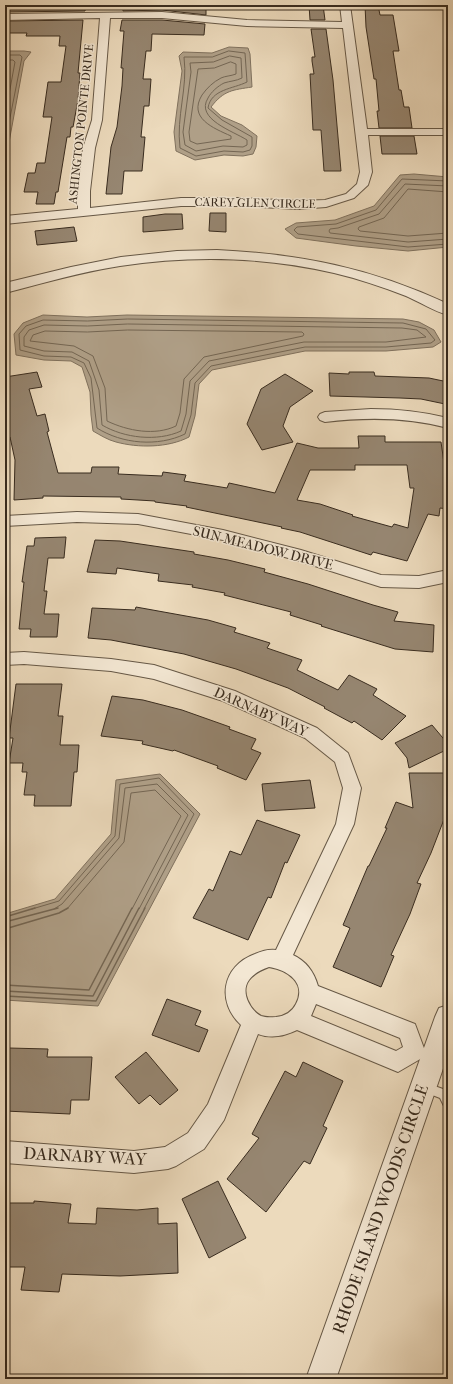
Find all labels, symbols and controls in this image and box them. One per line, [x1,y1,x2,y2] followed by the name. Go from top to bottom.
[66,43,96,206] street label: ASHINGTON POINTE DRIVE
[194,195,316,211] street label: CAREY GLEN CIRCLE
[191,522,335,574] street label: SUN MEADOW DRIVE
[211,684,311,741] street label: DARNABY WAY
[328,1082,432,1336] street label: RHODE ISLAND WOODS CIRCLE
[23,1143,149,1169] street label: DARNABY WAY

